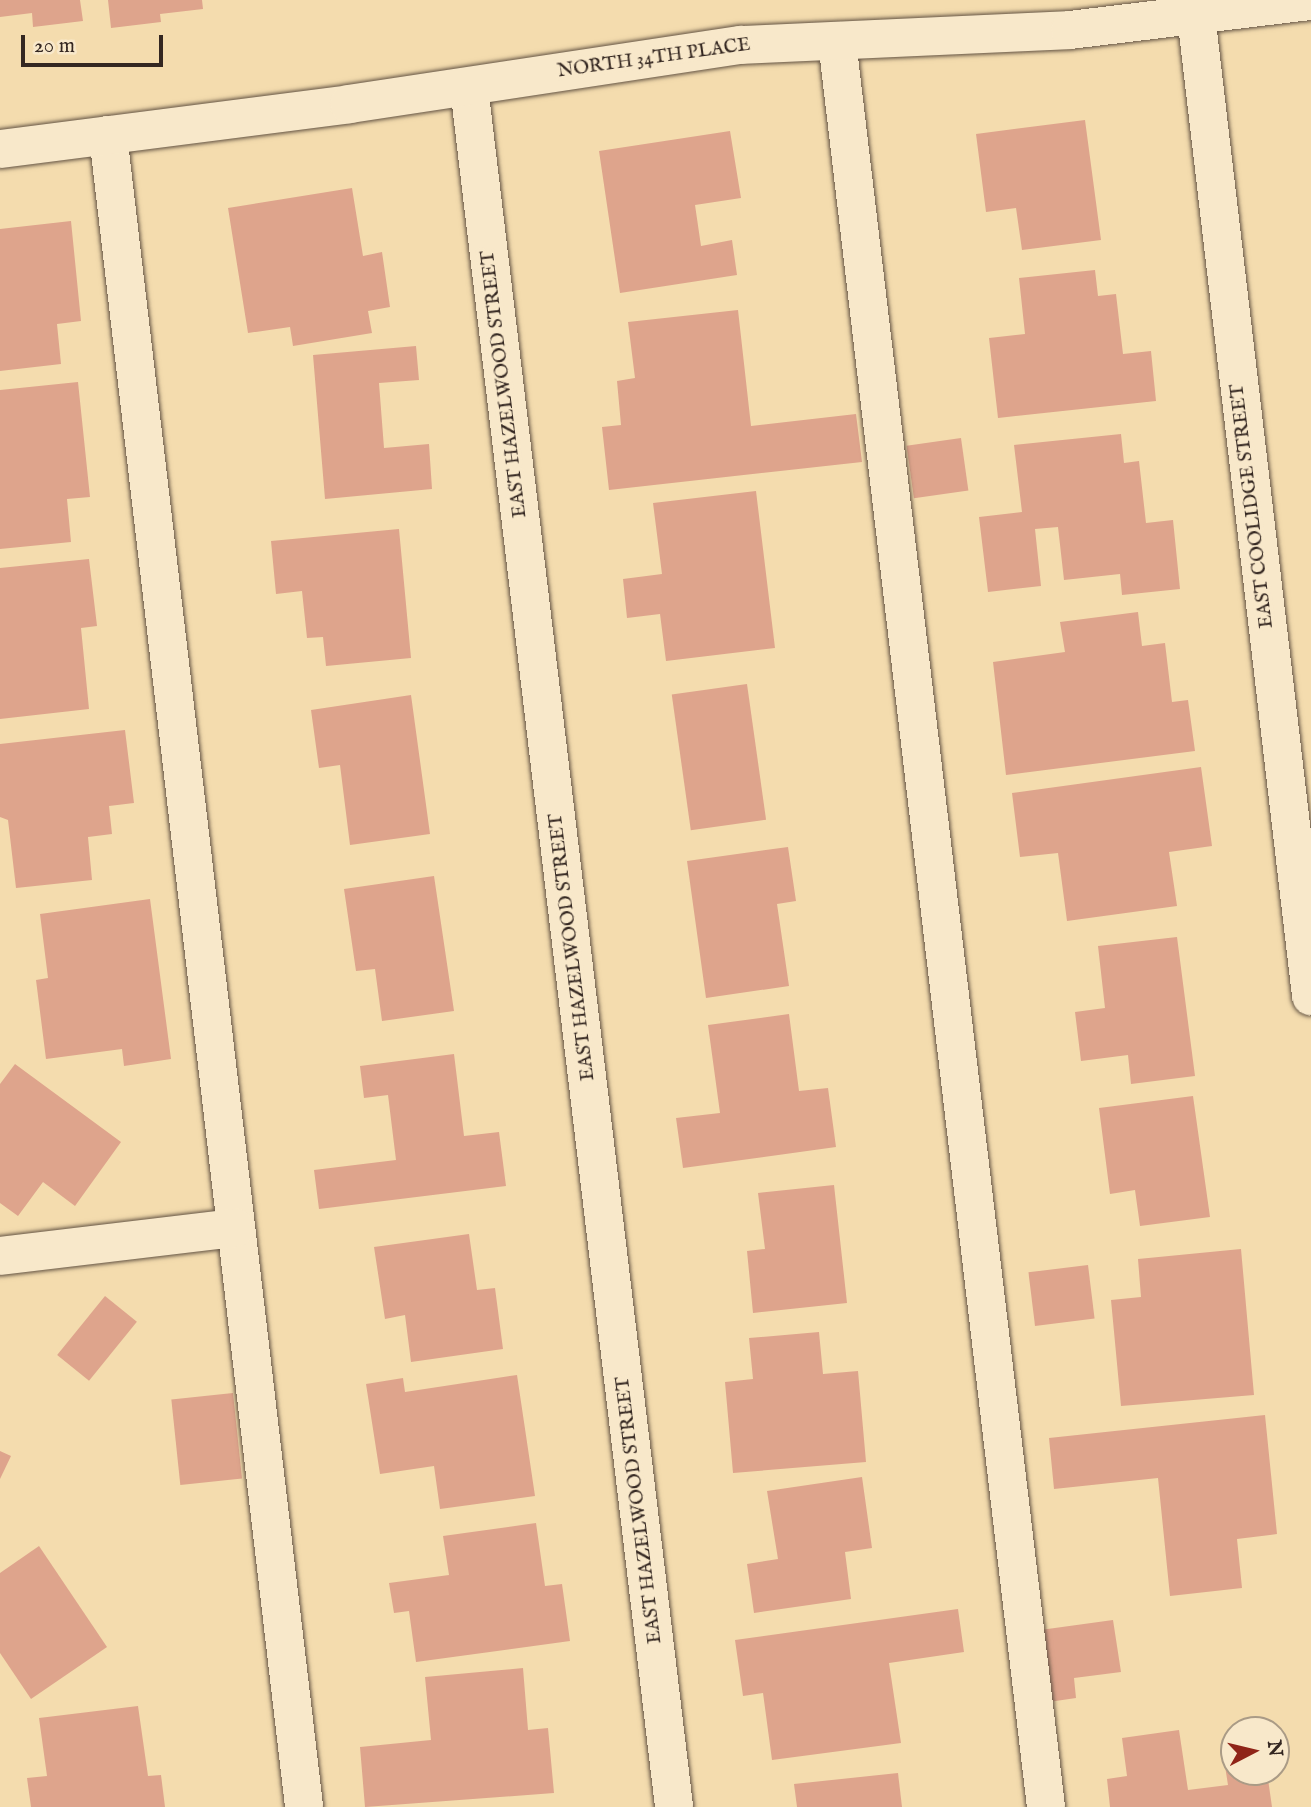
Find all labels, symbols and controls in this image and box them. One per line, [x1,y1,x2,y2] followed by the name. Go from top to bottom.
[24,21,166,65] scale bar
[34,33,75,60] text: 20 m
[556,34,752,84] street label: NORTH 34TH PLACE
[477,249,533,519] street label: EAST HAZELWOOD STREET
[1227,383,1279,629] street label: EAST COOLIDGE STREET
[545,812,601,1082] street label: EAST HAZELWOOD STREET
[612,1375,668,1645] street label: EAST HAZELWOOD STREET
[1220,1716,1290,1786] north arrow
[1261,1739,1287,1758] text: N

